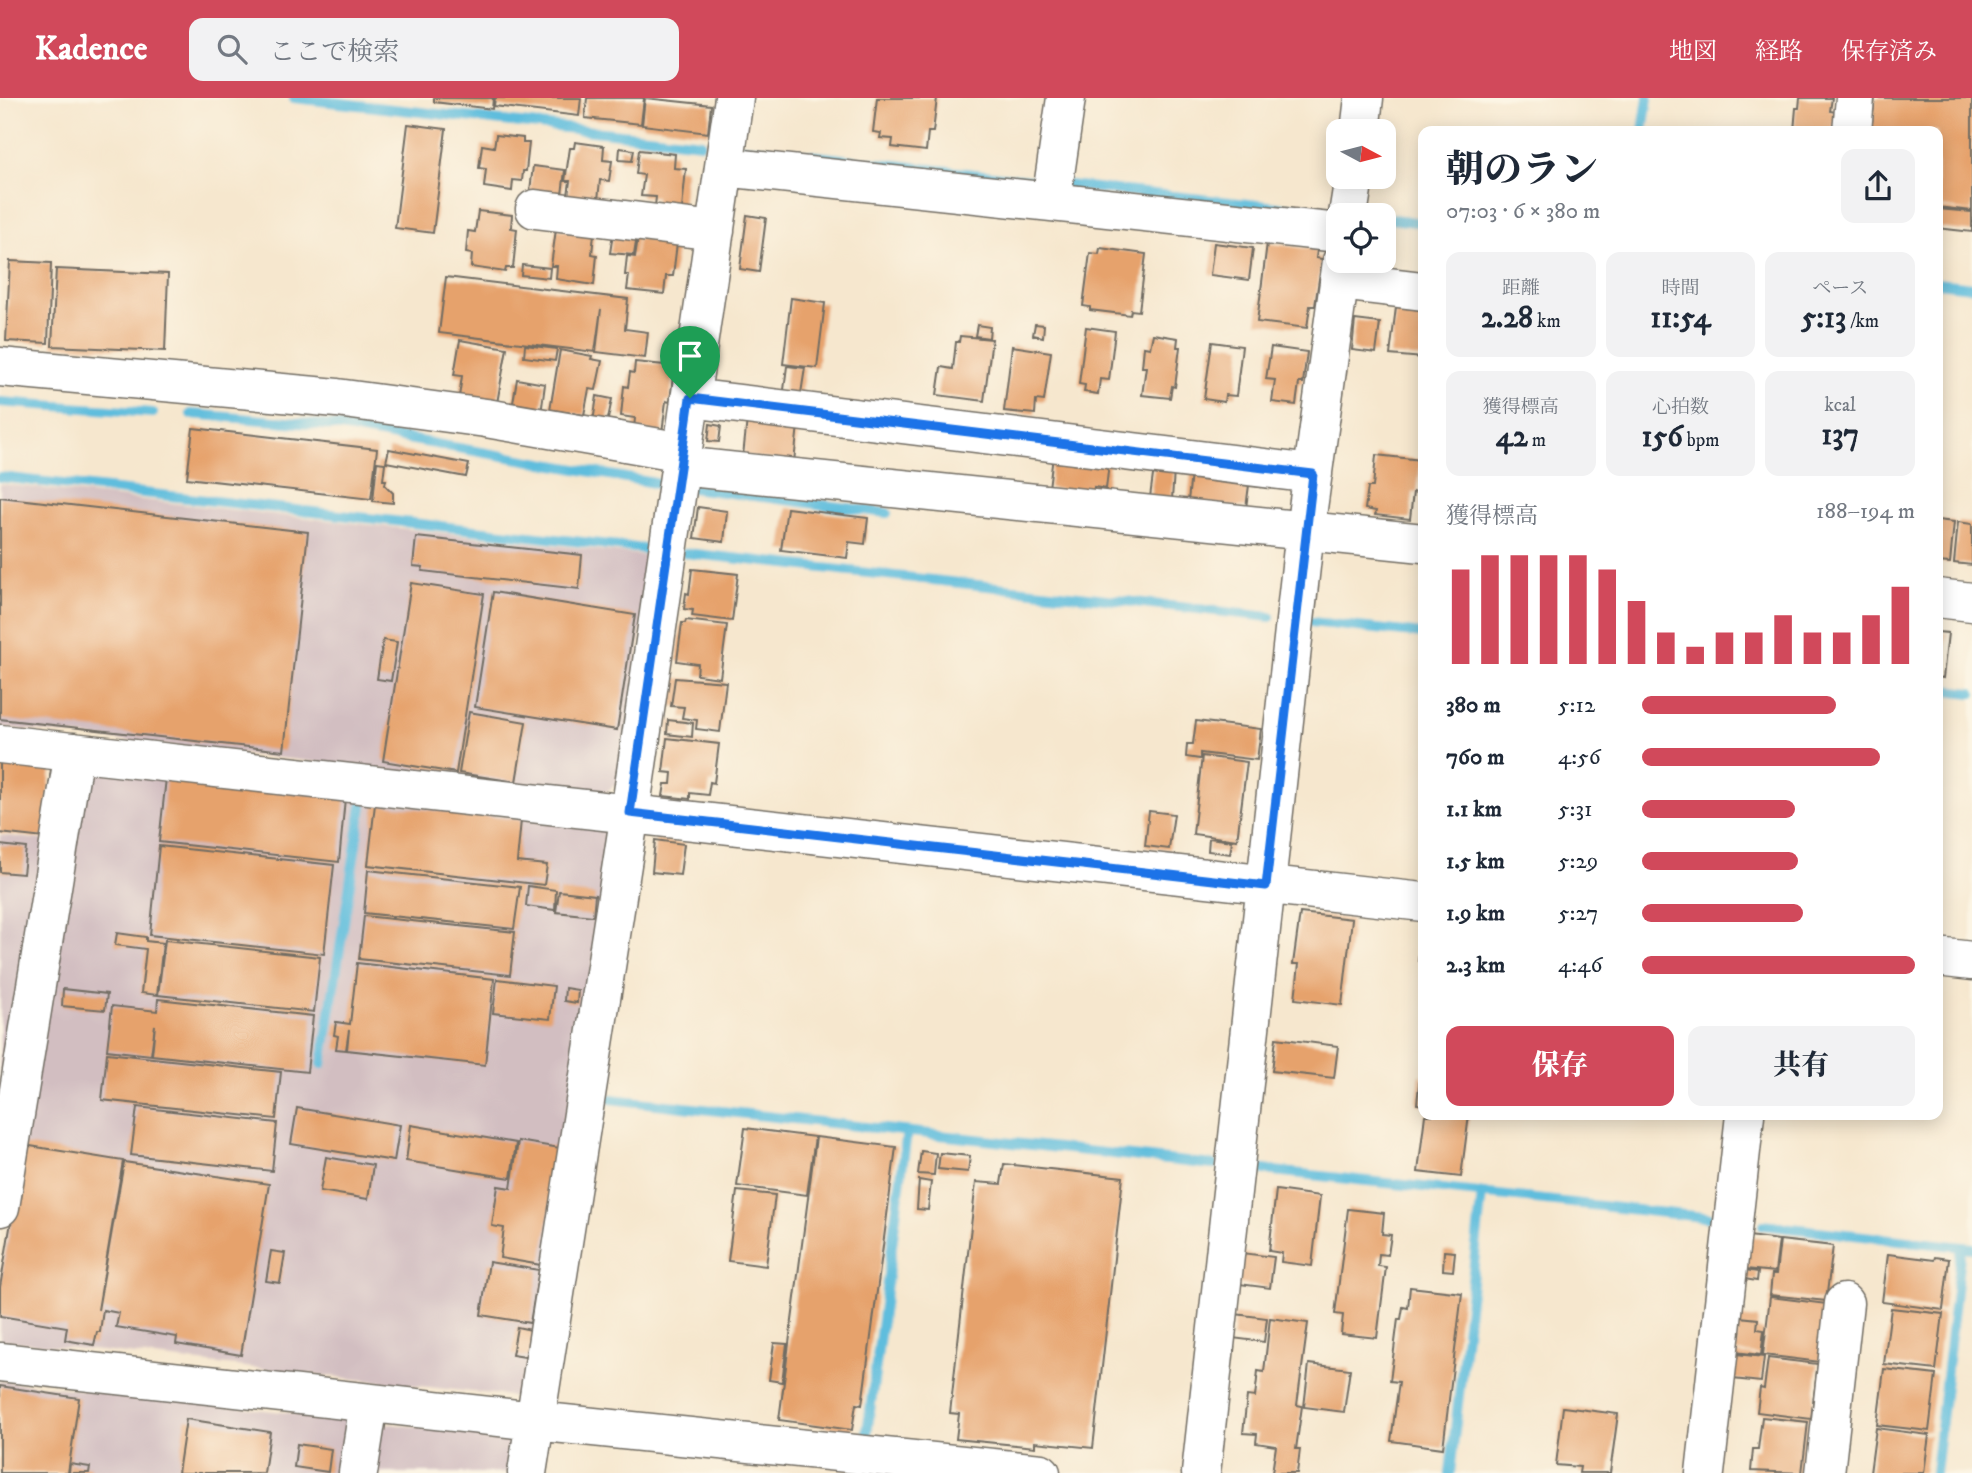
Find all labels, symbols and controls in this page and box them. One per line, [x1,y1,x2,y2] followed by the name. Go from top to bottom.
[189,18,679,81] search box
[35,29,147,70] text: Kadence
[213,30,251,68] icon: search
[269,36,399,69] text: ここで検索
[1669,37,1717,67] text: 地図
[1755,37,1803,67] text: 経路
[1841,37,1937,67] text: 保存済み
[1326,119,1396,189] north arrow
[1326,119,1396,273] map controls
[1446,147,1598,195] text: 朝のラン
[1841,149,1915,223] button: share
[1446,197,1600,226] text: 07:03 · 6 × 380 m
[1326,203,1396,273] button: locate
[1502,277,1540,300] text: 距離
[1661,277,1700,300] text: 時間
[1812,277,1868,300] text: ペース
[1481,300,1533,337] text: 2.28
[1650,300,1711,337] text: 11:54
[1801,300,1846,337] text: 5:13
[1533,310,1561,333] text: km
[1846,310,1879,333] text: /km
[660,326,720,398] pin
[671,337,709,375] icon: arrive
[1825,394,1856,417] text: kcal
[1483,396,1559,419] text: 獲得標高
[1652,396,1709,419] text: 心拍数
[1821,417,1859,454] text: 137
[1496,419,1528,456] text: 42
[1641,419,1683,456] text: 156
[1528,429,1546,452] text: m
[1683,429,1720,452] text: bpm
[1816,497,1915,526] text: 188–194 m
[1446,502,1538,531] text: 獲得標高
[1446,691,1501,720] text: 380 m
[1558,691,1595,720] text: 5:12
[1446,743,1505,772] text: 760 m
[1558,743,1601,772] text: 4:56
[1446,795,1502,824] text: 1.1 km
[1558,795,1592,824] text: 5:31
[1446,847,1505,876] text: 1.5 km
[1558,847,1598,876] text: 5:29
[1446,899,1505,928] text: 1.9 km
[1558,899,1598,928] text: 5:27
[1446,951,1505,980] text: 2.3 km
[1558,951,1602,980] text: 4:46
[1446,1026,1674,1106] button: 保存
[1688,1026,1915,1106] button: 共有

